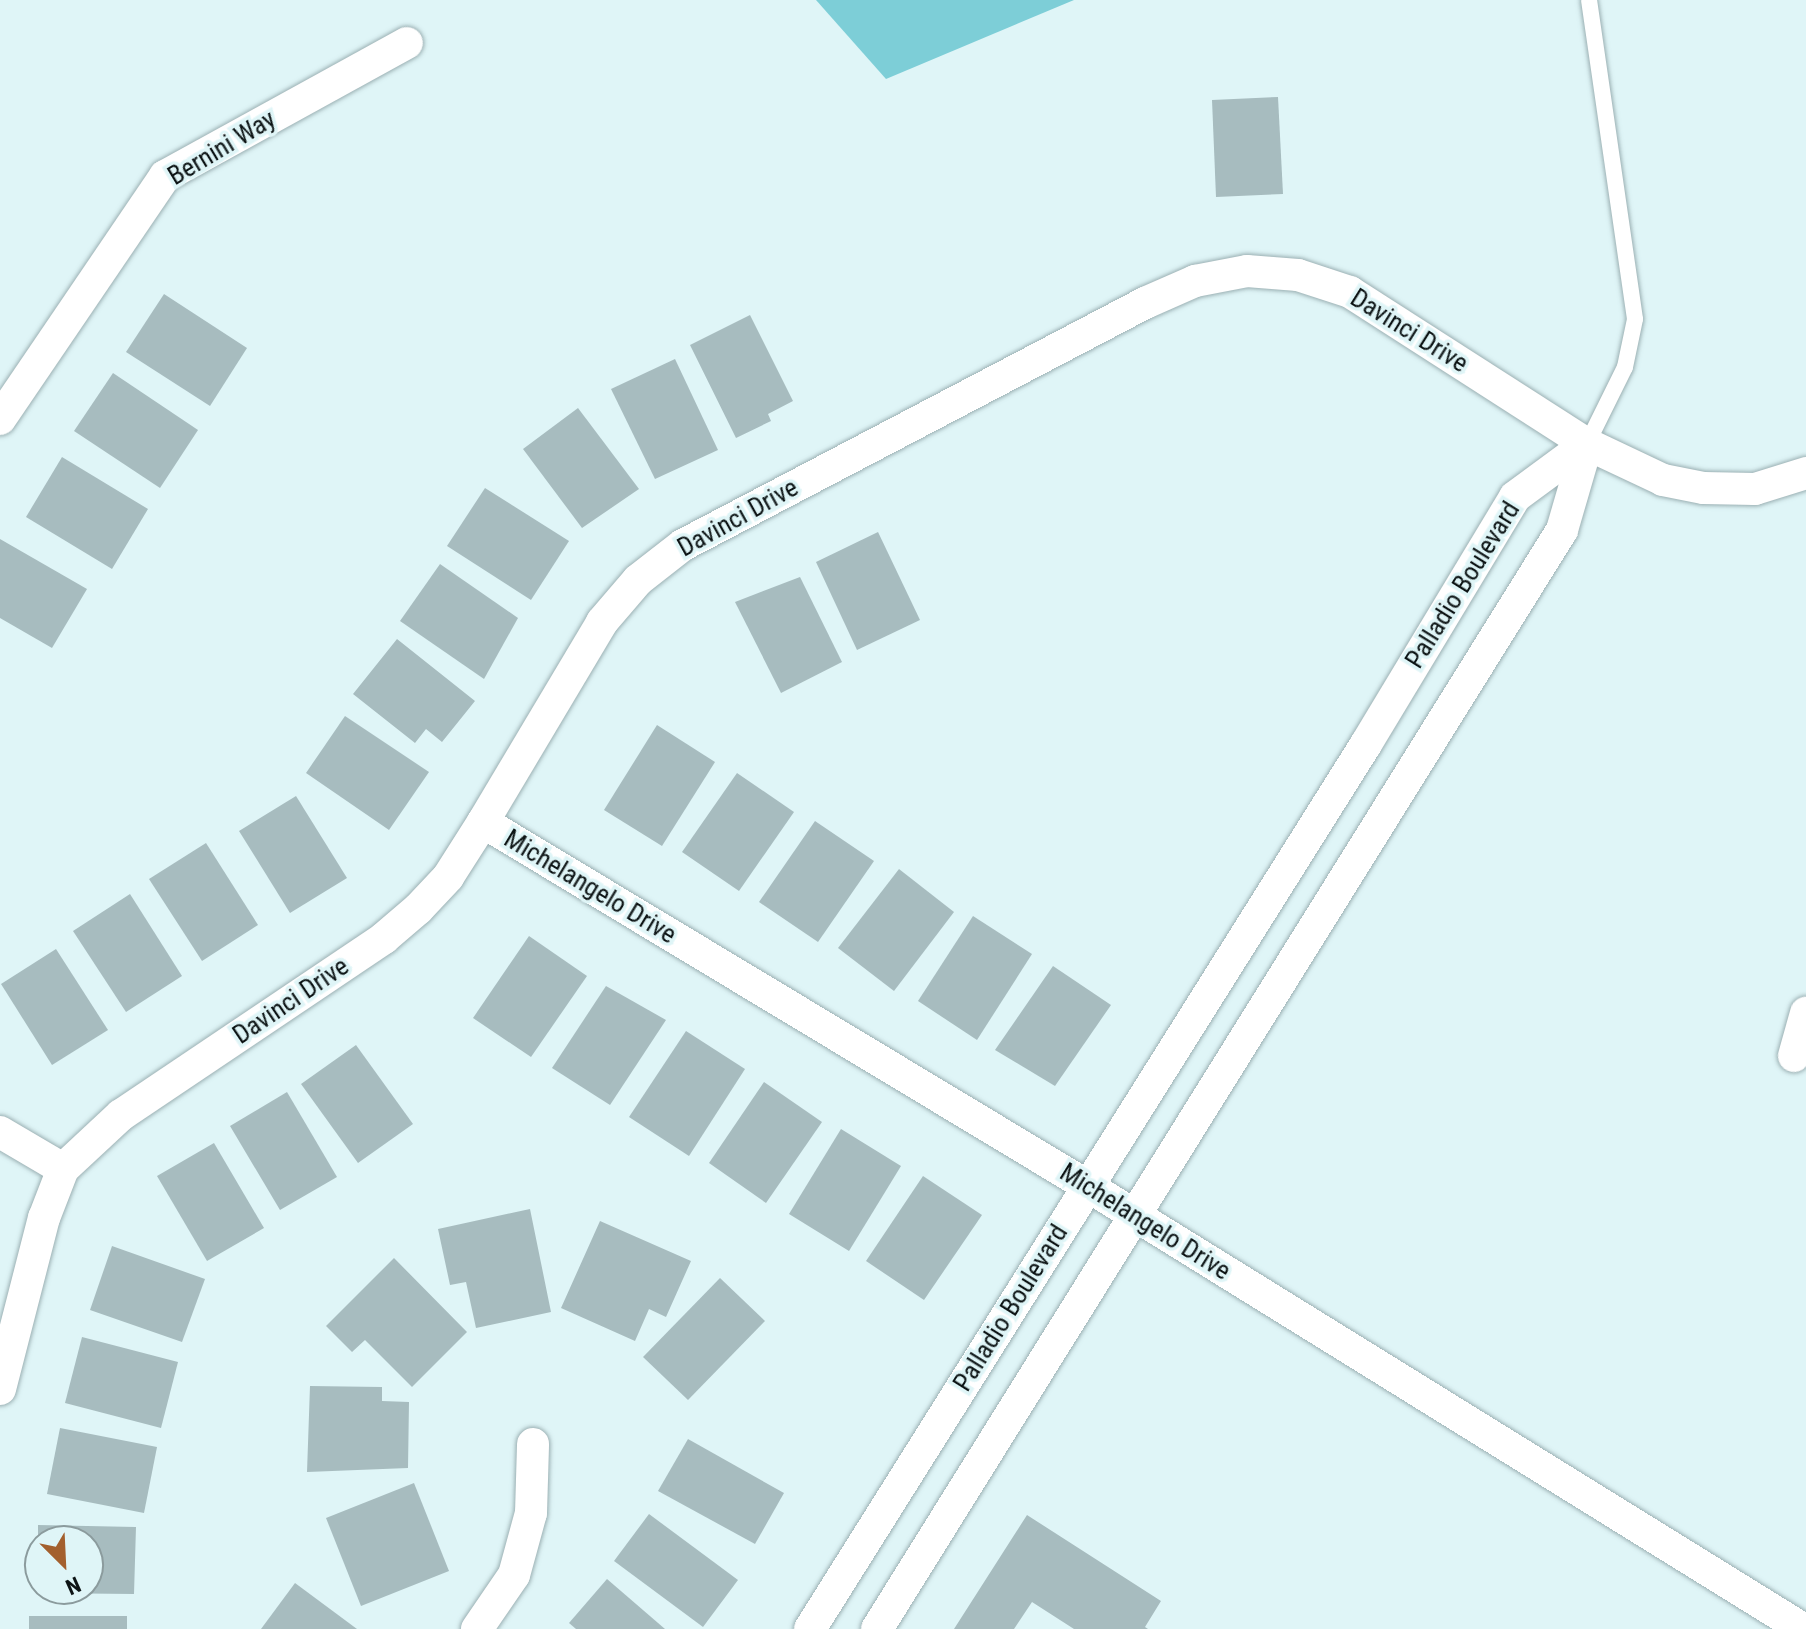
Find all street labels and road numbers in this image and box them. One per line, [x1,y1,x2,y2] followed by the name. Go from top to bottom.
[163,104,281,192] street label: Bernini Way
[1345,283,1473,379] street label: Davinci Drive
[672,472,804,564] street label: Davinci Drive
[1399,496,1527,674] street label: Palladio Boulevard
[498,823,682,951] street label: Michelangelo Drive
[227,951,355,1051] street label: Davinci Drive
[1054,1157,1236,1287] street label: Michelangelo Drive
[947,1219,1075,1397] street label: Palladio Boulevard

